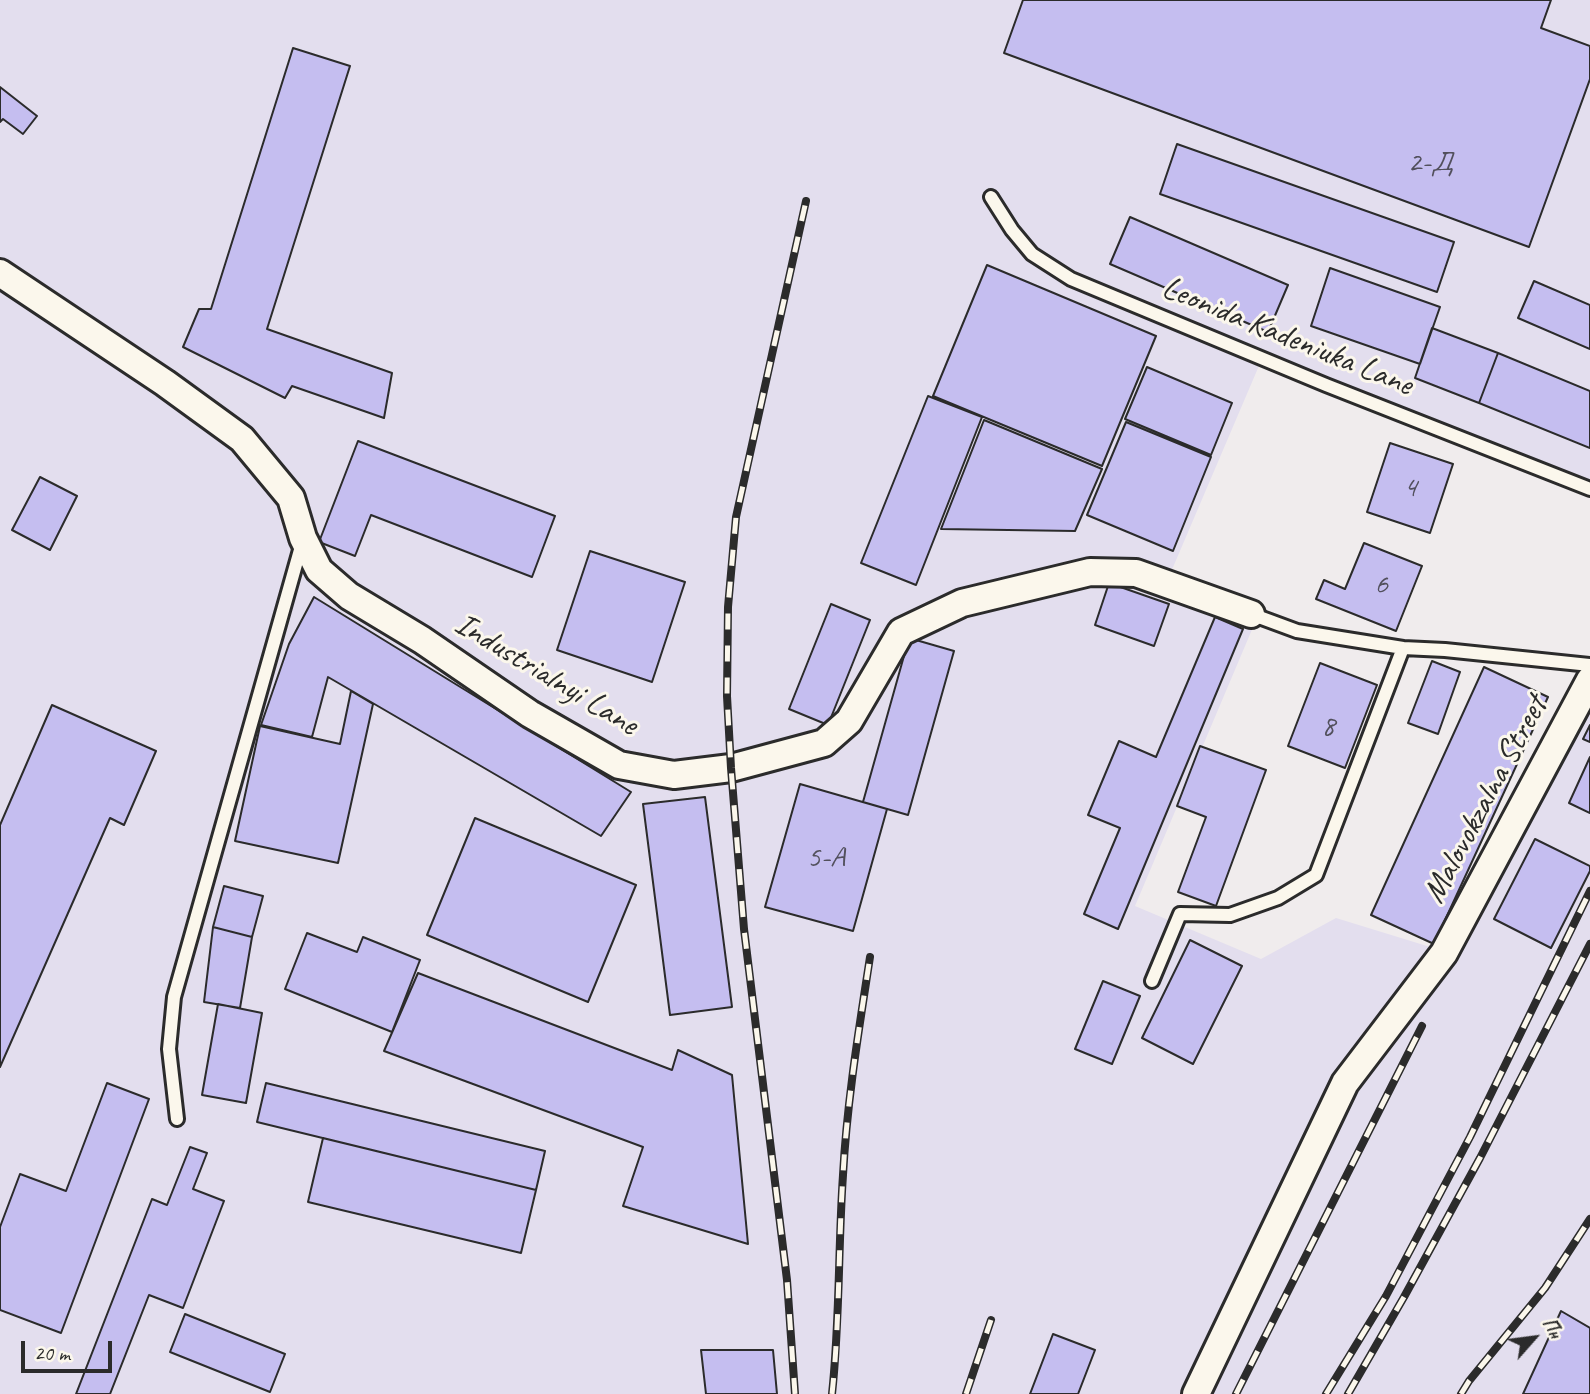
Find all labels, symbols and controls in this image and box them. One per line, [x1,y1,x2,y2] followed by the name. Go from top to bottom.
[1408,145,1452,181] house number: 2-Д
[1156,269,1418,405] street label: Leonida Kadeniuka Lane
[1403,470,1417,506] house number: 4
[1374,567,1388,603] house number: 6
[447,605,645,745] street label: Industrialnyi Lane
[1415,690,1557,910] street label: Malovokzalna Street
[1321,709,1335,745] house number: 8
[807,840,845,876] house number: 5-А
[1499,1303,1569,1373] north arrow
[1537,1314,1568,1343] text: Пн
[24,1328,116,1372] scale bar
[34,1340,70,1366] text: 20 m

